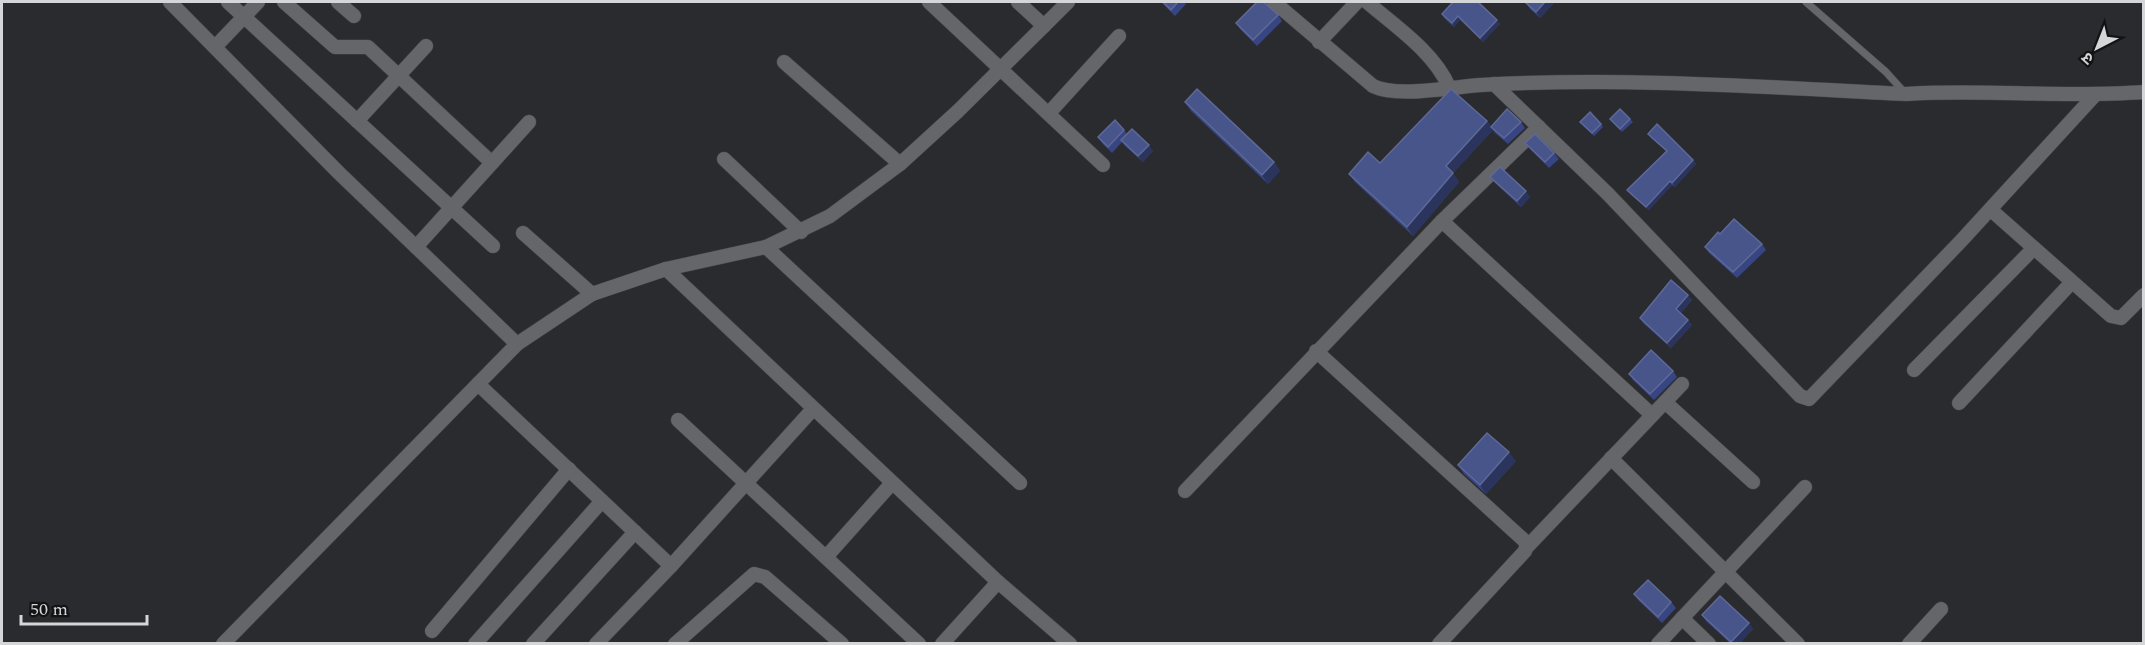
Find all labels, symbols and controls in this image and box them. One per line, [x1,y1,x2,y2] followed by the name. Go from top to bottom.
[2067,18,2127,78] north arrow
[2076,46,2099,70] text: उ
[21,588,147,626] scale bar
[30,596,68,623] text: 50 m

